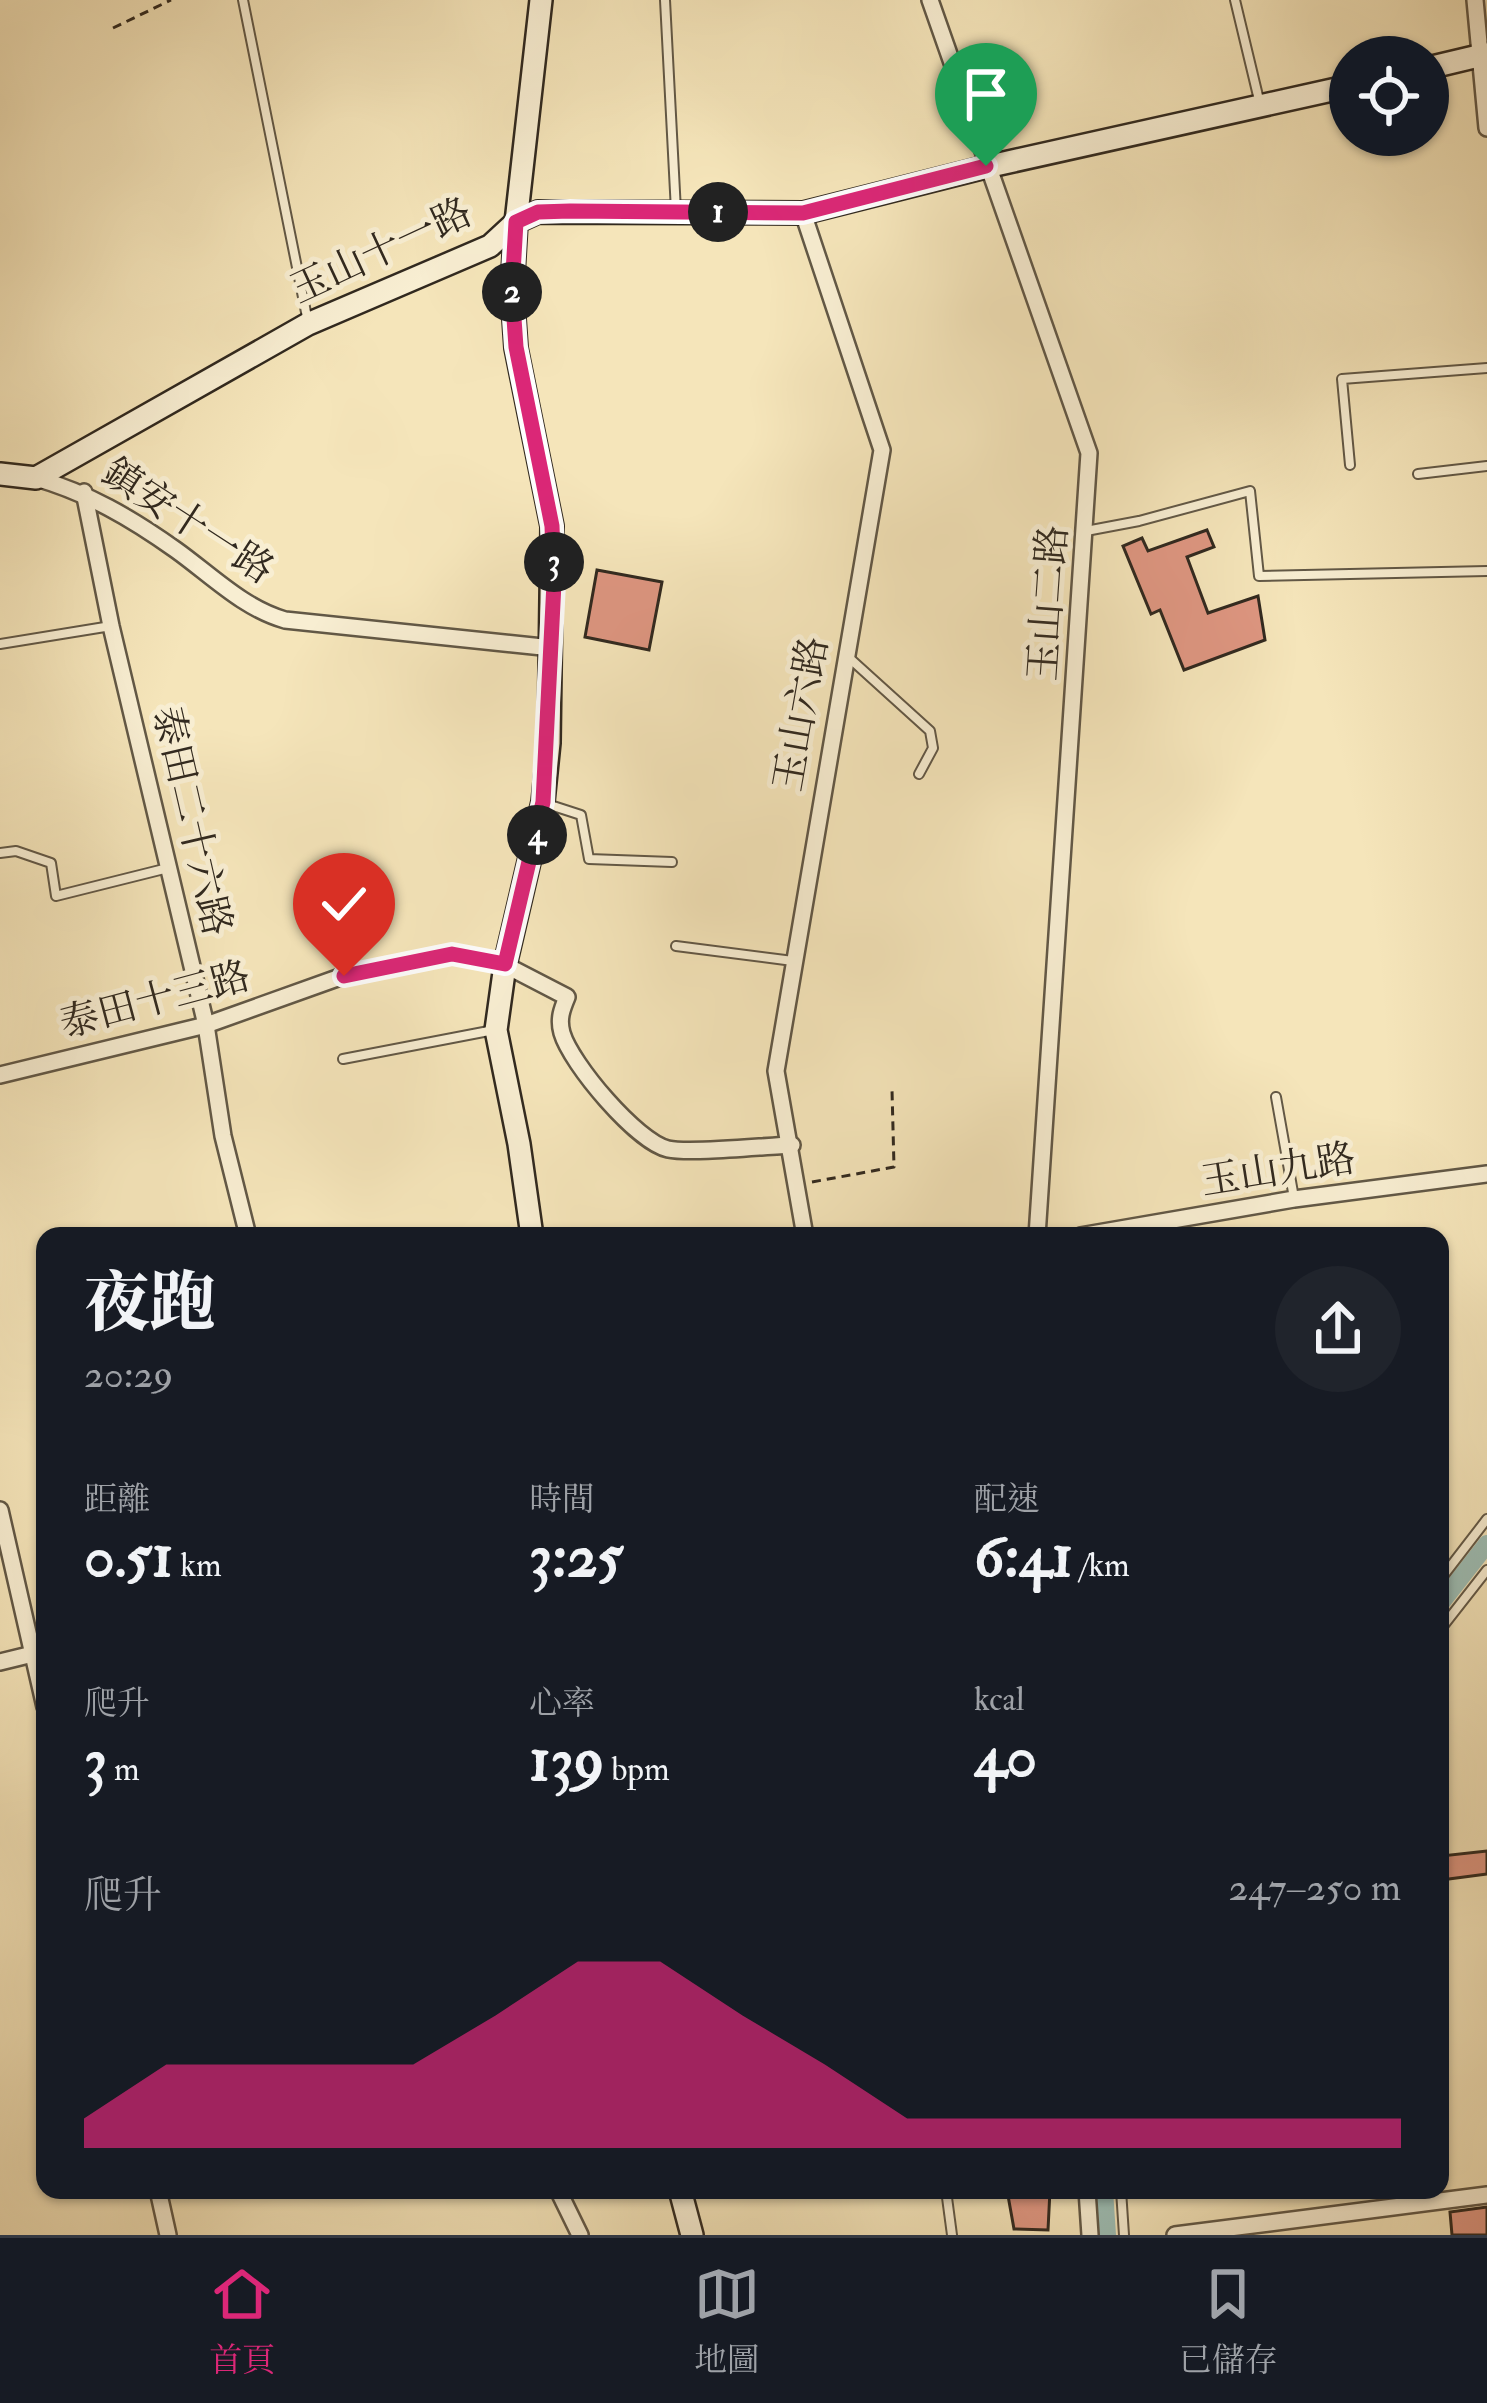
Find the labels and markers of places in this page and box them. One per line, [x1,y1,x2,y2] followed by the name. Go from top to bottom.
[935,43,1037,166] pin
[688,182,748,242] pin: 1
[482,262,542,322] pin: 2
[524,532,584,592] pin: 3
[507,805,567,865] pin: 4
[293,853,395,976] pin

